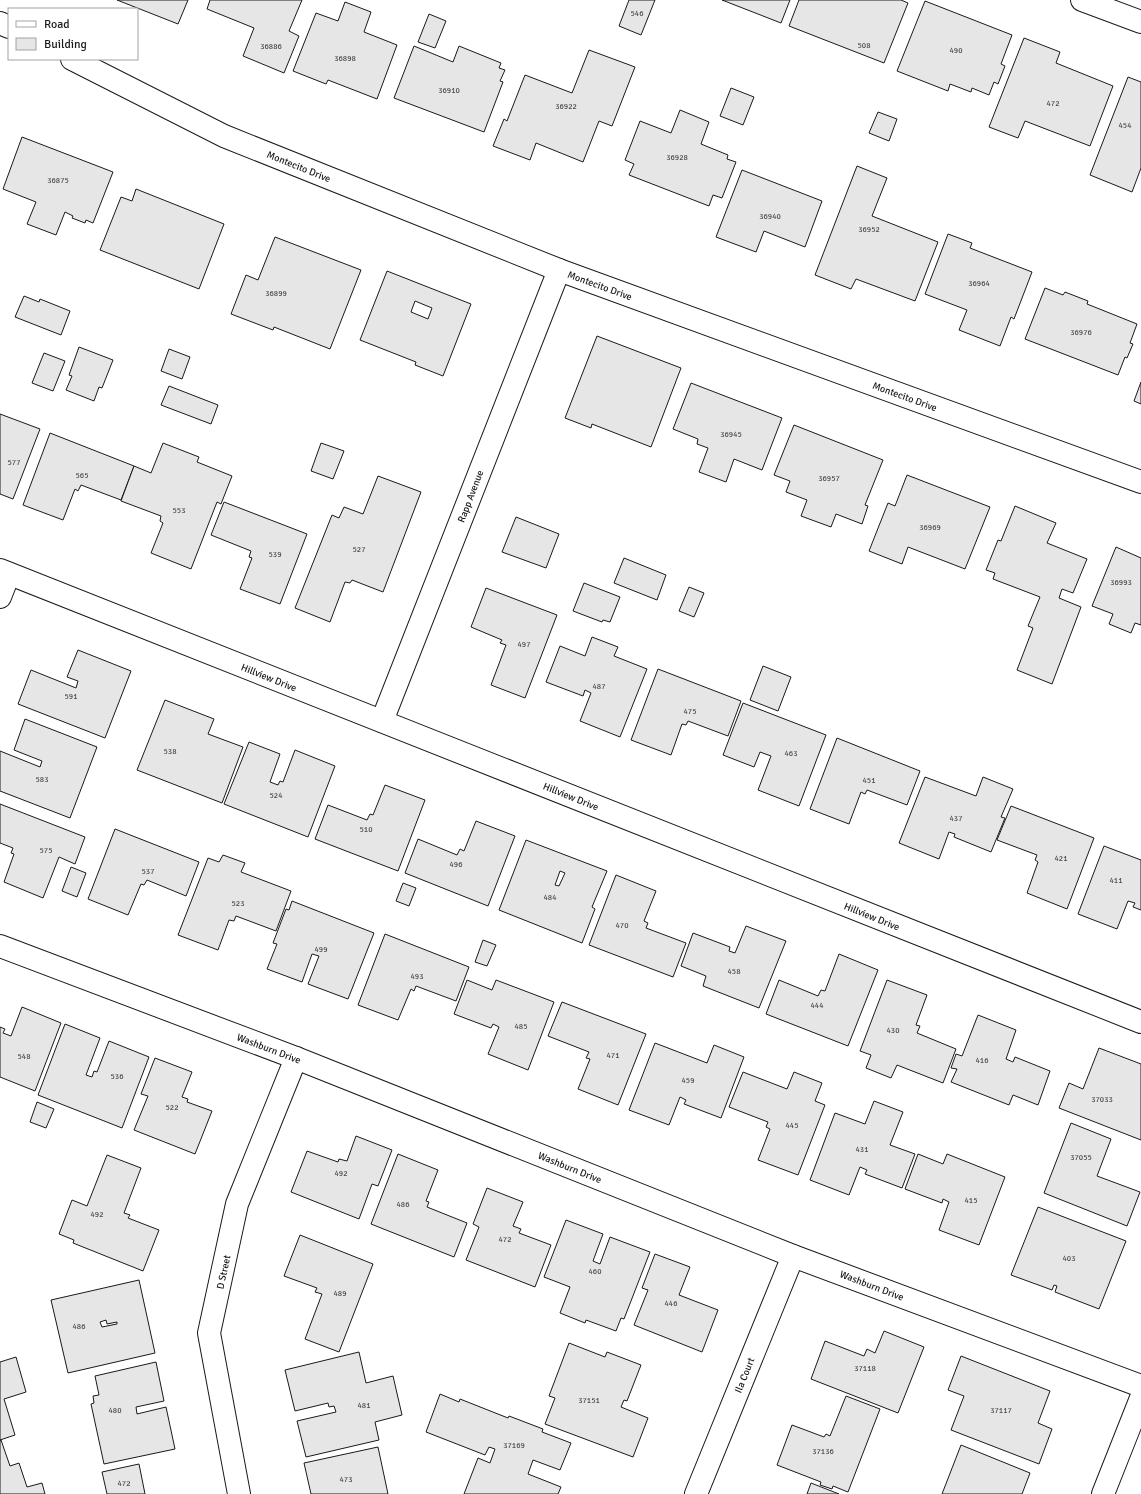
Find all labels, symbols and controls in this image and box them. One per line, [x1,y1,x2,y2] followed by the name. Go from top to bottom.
[8,8,138,60] legend
[631,8,643,18] house number: 546
[44,17,70,32] text: Road
[44,37,87,52] text: Building
[858,40,870,50] house number: 508
[260,41,282,51] house number: 36886
[950,45,962,55] house number: 490
[334,53,356,63] house number: 36898
[438,85,460,95] house number: 36910
[1047,98,1059,108] house number: 472
[555,101,577,111] house number: 36922
[1119,120,1132,130] house number: 454
[265,149,332,185] street label: Montecito Drive
[666,152,688,162] house number: 36928
[47,175,69,185] house number: 36875
[759,211,781,221] house number: 36940
[858,224,880,234] house number: 36952
[566,269,634,303] street label: Montecito Drive
[968,278,990,288] house number: 36964
[265,288,287,298] house number: 36899
[1070,327,1092,337] house number: 36976
[871,380,939,414] street label: Montecito Drive
[720,429,742,439] house number: 36945
[8,457,20,467] house number: 577
[455,468,486,524] street label: Rapp Avenue
[76,470,88,480] house number: 565
[818,473,840,483] house number: 36957
[173,505,185,515] house number: 553
[919,522,941,532] house number: 36969
[353,544,365,554] house number: 527
[269,549,281,559] house number: 539
[1110,577,1132,587] house number: 36993
[518,639,530,649] house number: 497
[239,661,298,695] street label: Hillview Drive
[593,681,605,691] house number: 487
[65,691,77,701] house number: 591
[684,706,696,716] house number: 475
[164,746,176,756] house number: 538
[785,748,797,758] house number: 463
[36,774,48,784] house number: 583
[863,775,875,785] house number: 451
[541,780,600,814] street label: Hillview Drive
[270,790,283,800] house number: 524
[950,813,962,823] house number: 437
[360,824,372,834] house number: 510
[40,845,52,855] house number: 575
[1055,853,1067,863] house number: 421
[450,859,462,869] house number: 496
[142,866,154,876] house number: 537
[1110,875,1122,885] house number: 411
[544,892,557,902] house number: 484
[232,898,244,908] house number: 523
[842,900,901,934] street label: Hillview Drive
[616,920,628,930] house number: 470
[315,944,327,954] house number: 499
[728,966,740,976] house number: 458
[411,971,423,981] house number: 493
[811,1000,824,1010] house number: 444
[515,1021,527,1031] house number: 485
[887,1025,899,1035] house number: 430
[235,1031,302,1067] street label: Washburn Drive
[607,1050,619,1060] house number: 471
[18,1051,30,1061] house number: 548
[976,1055,988,1065] house number: 416
[111,1071,123,1081] house number: 536
[682,1075,694,1085] house number: 459
[1091,1094,1113,1104] house number: 37033
[166,1102,178,1112] house number: 522
[786,1120,798,1130] house number: 445
[856,1144,868,1154] house number: 431
[536,1150,603,1186] street label: Washburn Drive
[1070,1152,1092,1162] house number: 37055
[335,1168,347,1178] house number: 492
[965,1195,977,1205] house number: 415
[397,1199,409,1209] house number: 486
[91,1209,103,1219] house number: 492
[499,1234,511,1244] house number: 472
[214,1253,234,1290] street label: D Street
[1063,1253,1075,1263] house number: 403
[589,1266,601,1276] house number: 460
[838,1268,905,1304] street label: Washburn Drive
[334,1288,346,1298] house number: 489
[665,1298,677,1308] house number: 446
[73,1321,85,1331] house number: 486
[732,1355,758,1395] street label: Ila Court
[854,1363,876,1373] house number: 37118
[578,1395,600,1405] house number: 37151
[358,1400,370,1410] house number: 481
[109,1405,121,1415] house number: 480
[990,1405,1012,1415] house number: 37117
[503,1440,525,1450] house number: 37169
[812,1446,834,1456] house number: 37136
[340,1474,352,1484] house number: 473
[118,1478,130,1488] house number: 472

